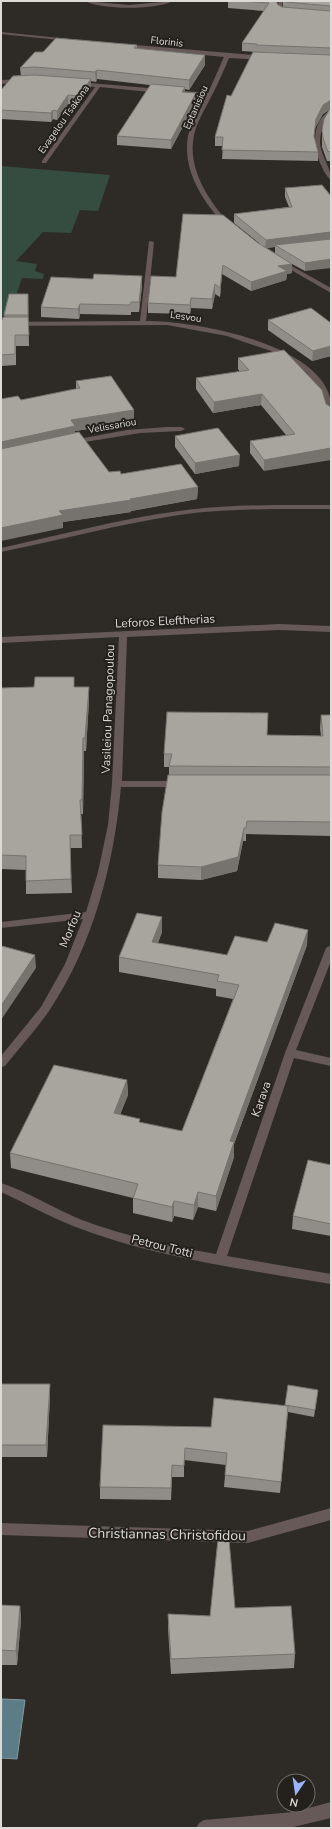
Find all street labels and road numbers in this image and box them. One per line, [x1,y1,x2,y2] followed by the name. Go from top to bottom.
[150,33,184,51] street label: Florinis
[35,83,93,157] street label: Evagelou Tsakona
[180,83,212,132] street label: Eptanisiou
[169,308,203,326] street label: Lesvou
[86,415,137,437] street label: Velissariou
[115,610,216,632] street label: Leforos Eleftherias
[98,644,118,775] street label: Vasileiou Panagopoulou
[55,908,85,950] street label: Morfou
[247,1079,275,1119] street label: Karava
[130,1231,194,1261] street label: Petrou Totti
[88,1524,246,1545] street label: Christiannas Christofidou

